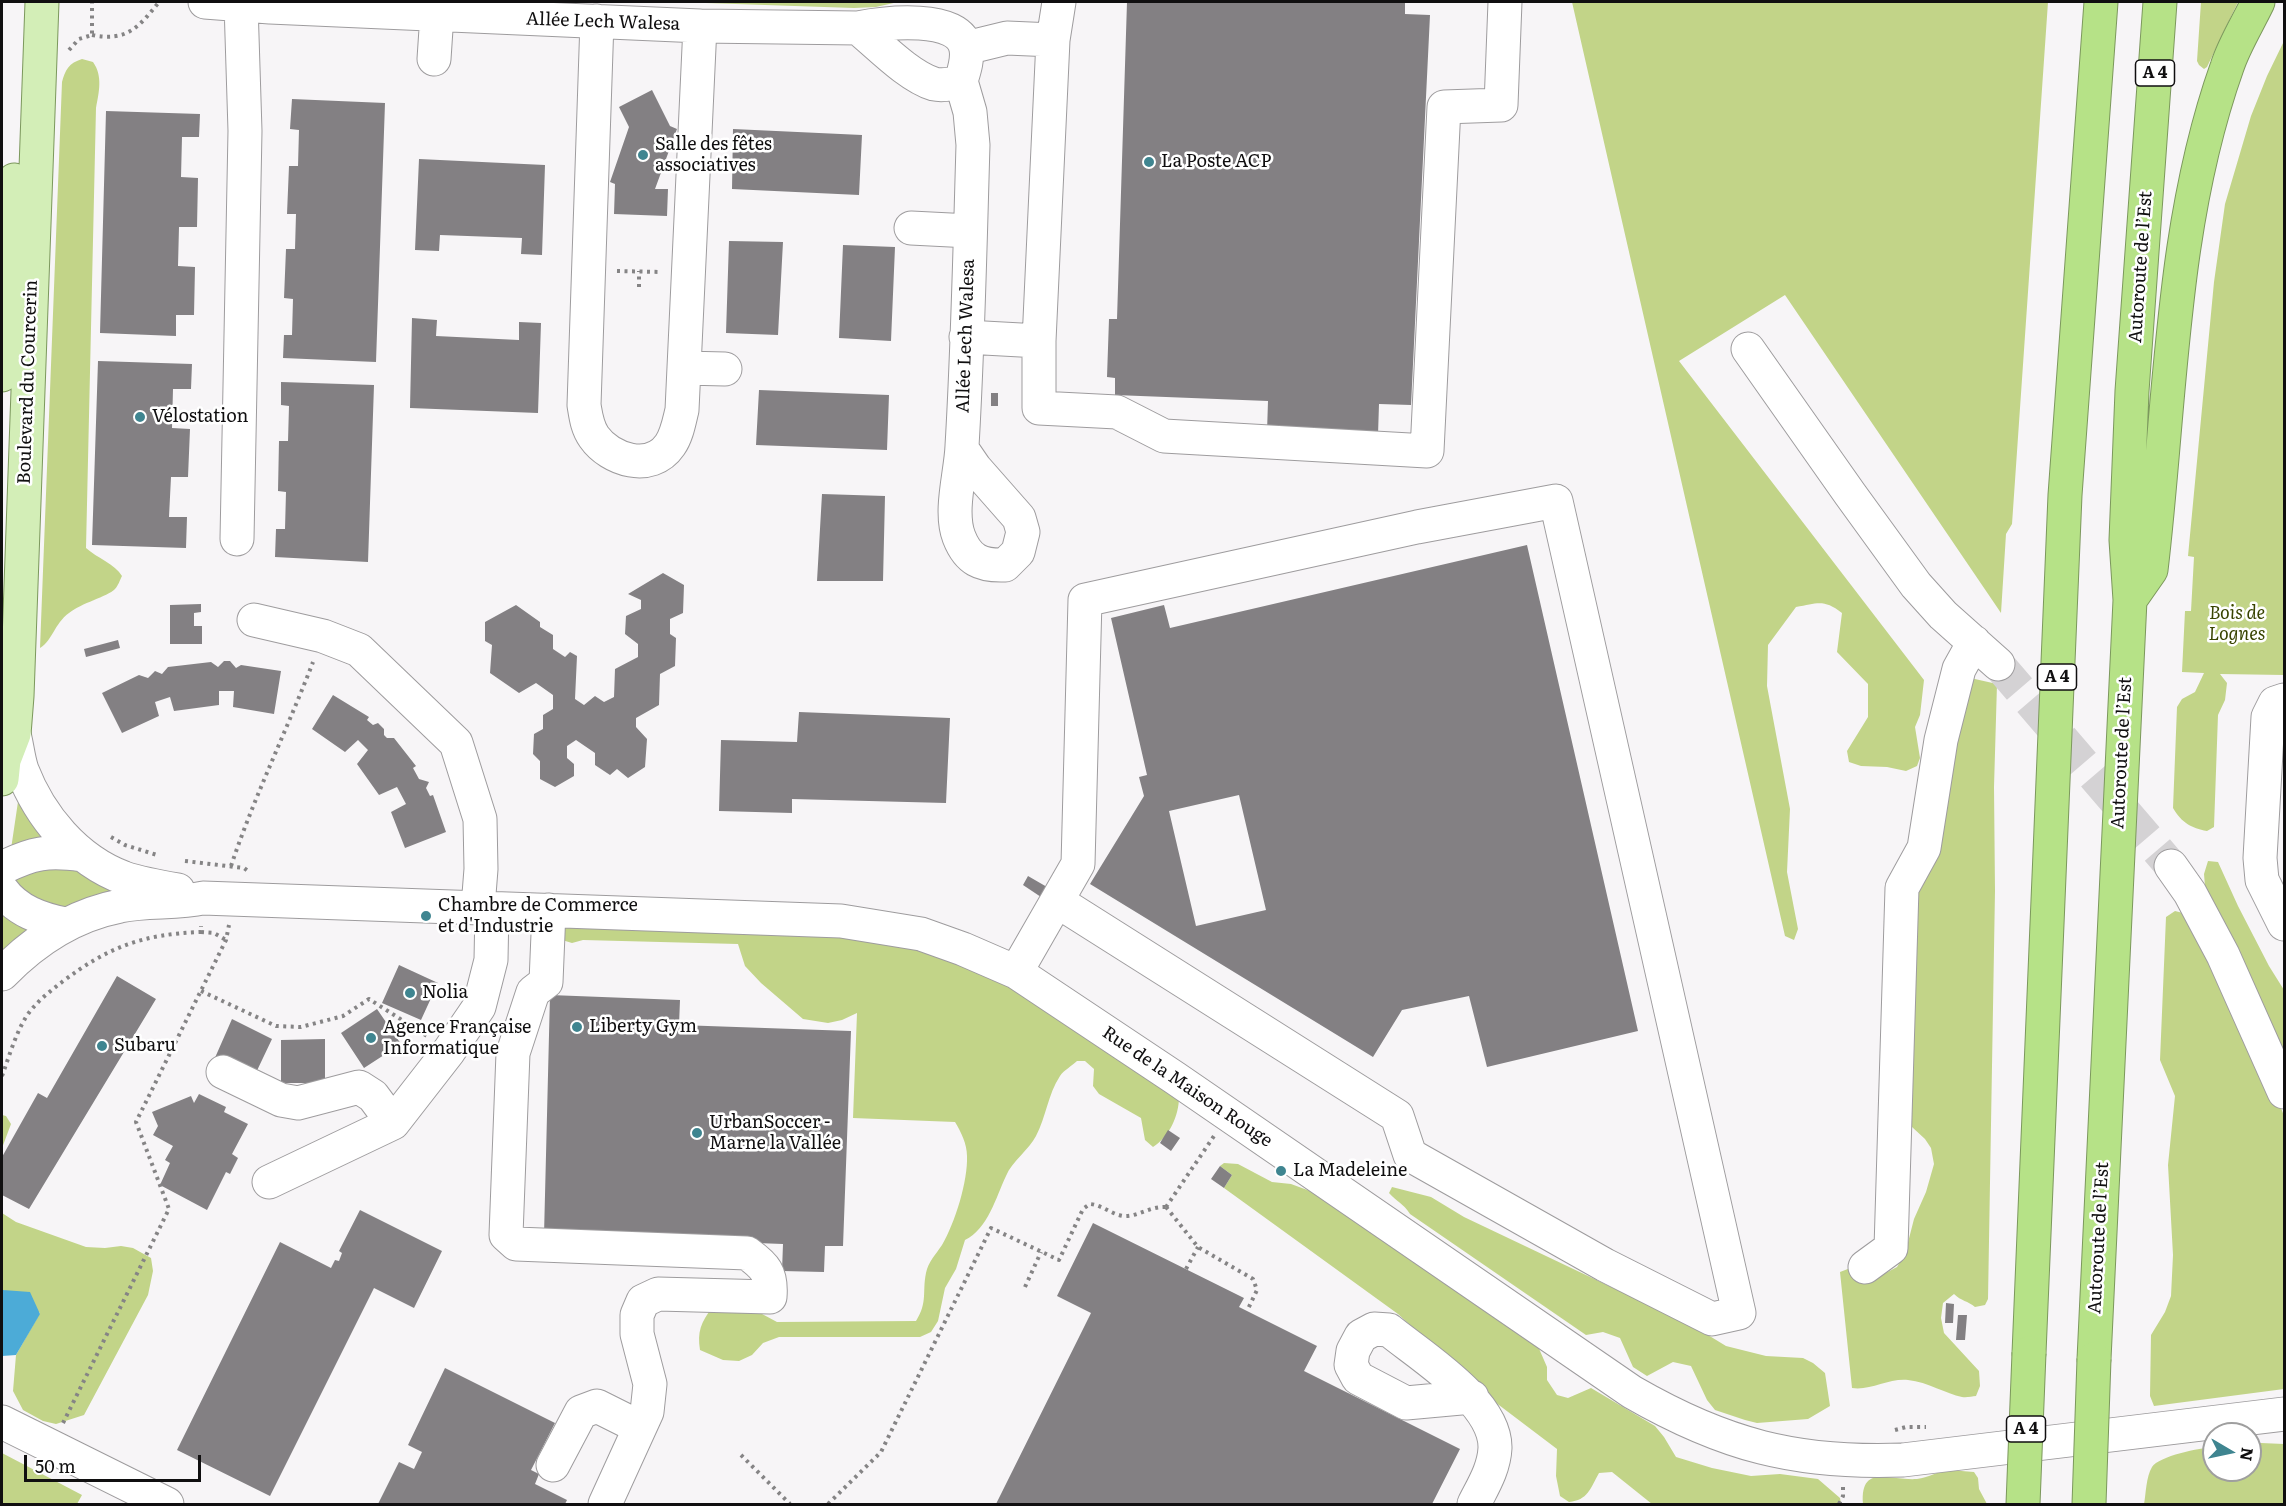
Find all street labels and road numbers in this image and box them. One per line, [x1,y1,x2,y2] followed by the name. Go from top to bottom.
[525,9,681,35] street label: Allée Lech Walesa
[2136,60,2174,86] road number: A 4
[2125,190,2157,344] street label: Autoroute de l’Est
[953,258,979,414] street label: Allée Lech Walesa
[14,279,42,485] street label: Boulevard du Courcerin
[2038,664,2076,690] road number: A 4
[2107,676,2137,830] street label: Autoroute de l’Est
[1098,1022,1276,1152] street label: Rue de la Maison Rouge
[2084,1161,2114,1315] street label: Autoroute de l’Est
[2006,1416,2046,1442] road number: A 4

